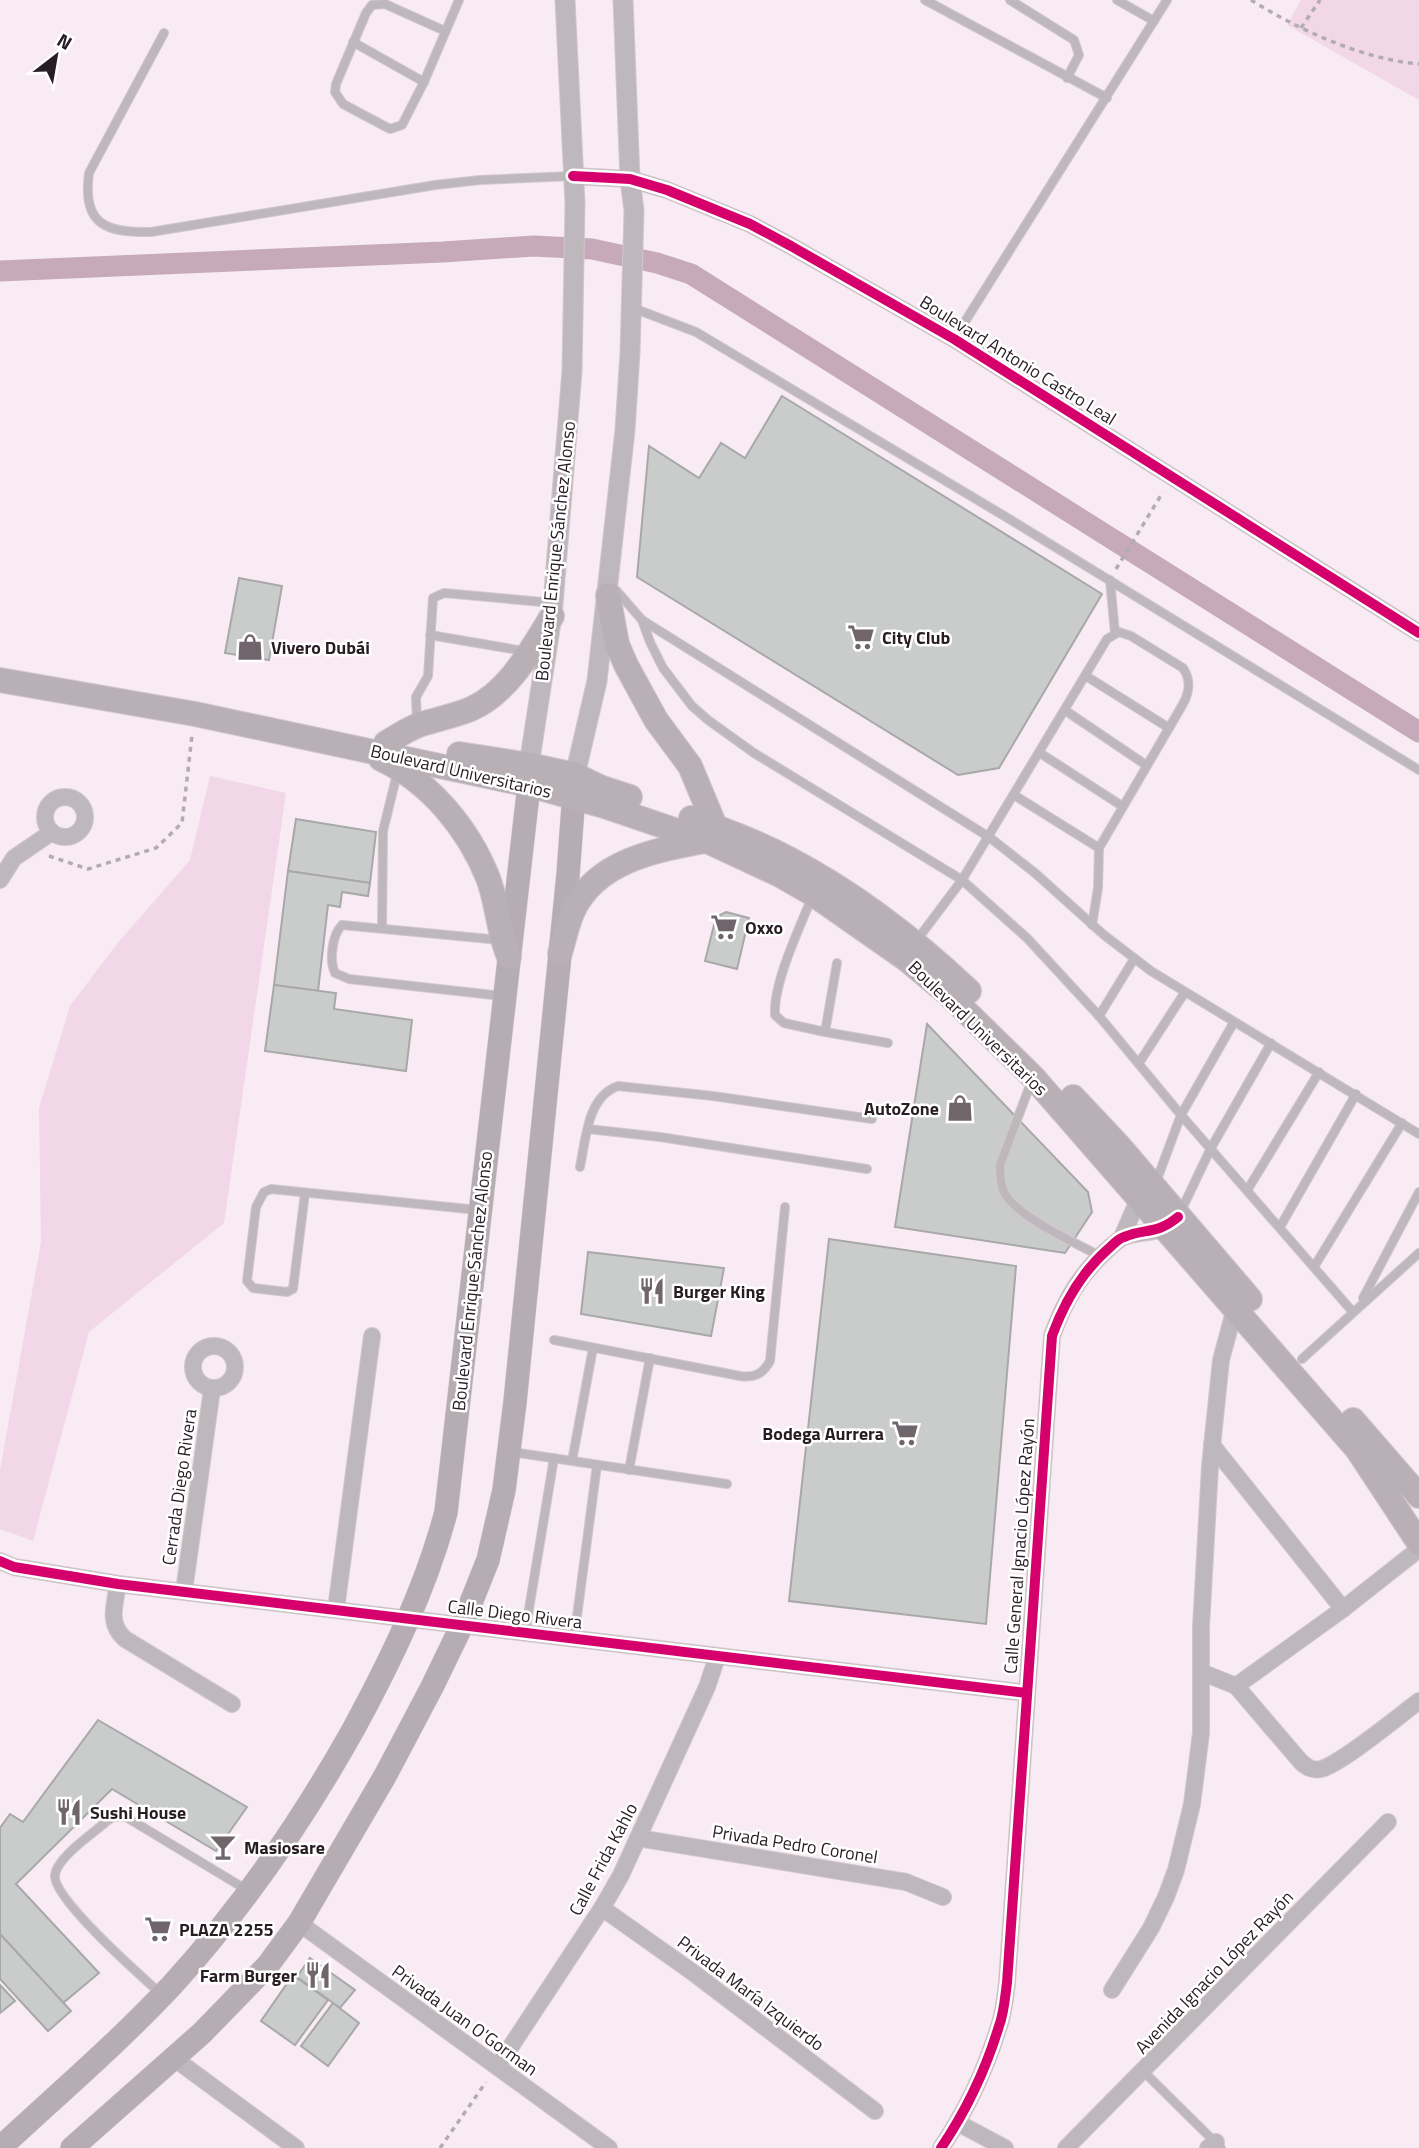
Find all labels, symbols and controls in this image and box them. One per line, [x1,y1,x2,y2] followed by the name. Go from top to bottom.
[21,21,91,91] north arrow
[52,25,78,57] text: N
[914,288,1122,432] street label: Boulevard Antonio Castro Leal
[528,420,582,682] street label: Boulevard Enrique Sánchez Alonso
[846,622,876,652] supermarket icon: City Club
[882,624,951,651] place label: City Club
[235,632,265,662] shop icon: Vivero Dubái
[271,634,370,661] place label: Vivero Dubái
[368,737,554,805] street label: Boulevard Universitarios
[709,912,739,942] supermarket icon: Oxxo
[745,914,783,941] place label: Oxxo
[902,954,1054,1102] street label: Boulevard Universitarios
[945,1093,975,1123] shop icon: AutoZone
[864,1095,939,1122] place label: AutoZone
[445,1150,499,1412] street label: Boulevard Enrique Sánchez Alonso
[637,1276,667,1306] restaurant icon: Burger King
[673,1278,765,1305] place label: Burger King
[155,1407,203,1567] street label: Cerrada Diego Rivera
[997,1417,1041,1675] street label: Calle General Ignacio López Rayón
[890,1418,920,1448] supermarket icon: Bodega Aurrera
[762,1420,884,1447] place label: Bodega Aurrera
[446,1592,584,1636] street label: Calle Diego Rivera
[54,1797,84,1827] restaurant icon: Sushi House
[562,1798,644,1920] street label: Calle Frida Kahlo
[90,1799,186,1826] place label: Sushi House
[710,1818,880,1870] street label: Privada Pedro Coronel
[208,1832,238,1862] bar icon: Masiosare
[244,1834,325,1861] place label: Masiosare
[1129,1884,1299,2060] street label: Avenida Ignacio López Rayón
[143,1914,173,1944] supermarket icon: PLAZA 2255
[179,1916,274,1943] place label: PLAZA 2255
[672,1929,830,2057] street label: Privada María Izquierdo
[386,1958,544,2082] street label: Privada Juan O'Gorman
[303,1960,333,1990] restaurant icon: Farm Burger
[200,1962,297,1989] place label: Farm Burger

